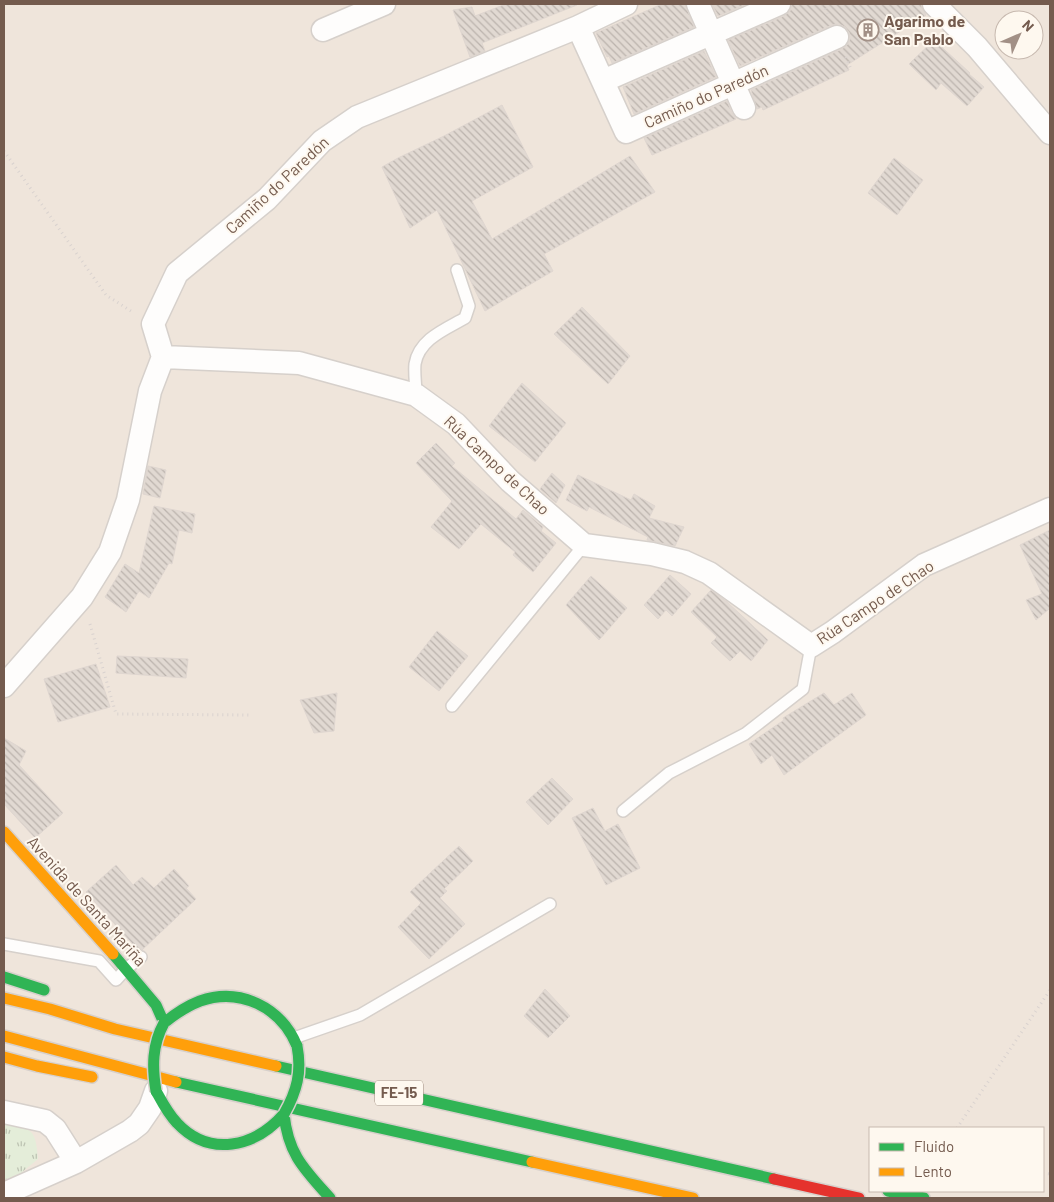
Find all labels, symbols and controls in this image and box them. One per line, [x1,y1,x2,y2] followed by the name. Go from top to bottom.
[994,10,1044,60] north arrow
[884,11,965,48] place label: Agarimo de San Pablo
[1019,16,1038,35] text: N
[856,18,880,42] building icon: Agarimo de San Pablo
[641,60,771,131] street label: Camiño do Paredón
[221,132,332,237] street label: Camiño do Paredón
[441,411,554,518] street label: Rúa Campo de Chao
[813,555,937,648] street label: Rúa Campo de Chao
[24,832,151,969] street label: Avenida de Santa Mariña
[375,1080,423,1106] road number: FE-15
[869,1127,1044,1192] legend
[914,1137,954,1155] text: Fluido
[914,1162,952,1180] text: Lento

